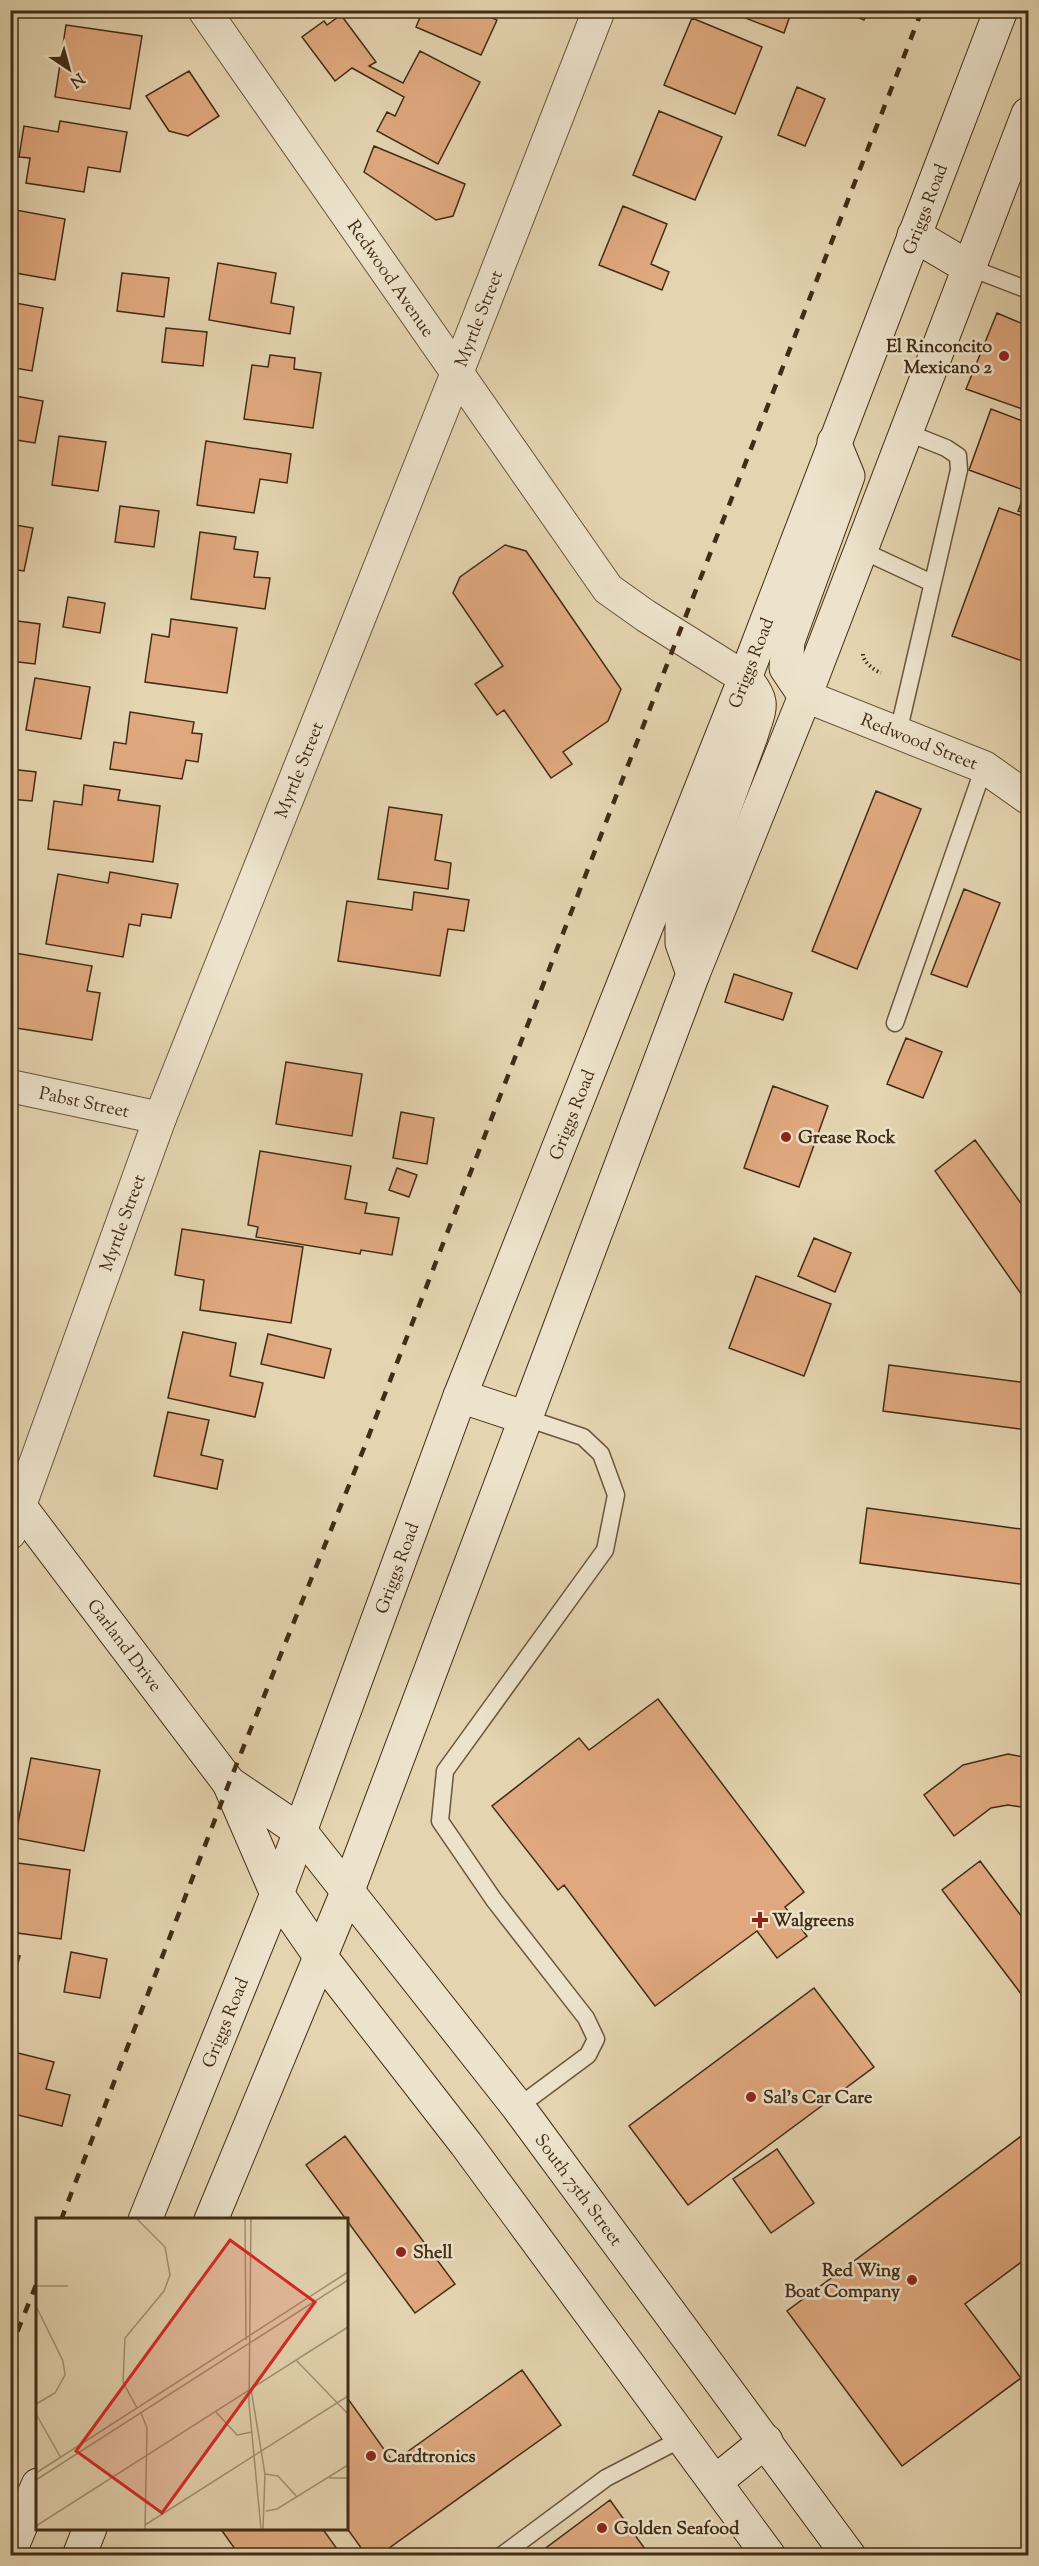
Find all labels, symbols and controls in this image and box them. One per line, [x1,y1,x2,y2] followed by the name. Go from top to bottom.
[39,39,99,99] north arrow
[64,66,88,92] text: N
[897,161,956,259] street label: Griggs Road
[339,215,440,343] street label: Redwood Avenue
[450,267,511,371] street label: Myrtle Street
[886,335,993,382] place label: El Rinconcito Mexicano 2
[997,349,1011,363] marker: El Rinconcito Mexicano 2
[723,614,782,713] street label: Griggs Road
[856,708,981,778] street label: Redwood Street
[270,719,332,823] street label: Myrtle Street
[544,1066,603,1165] street label: Griggs Road
[36,1082,131,1126] street label: Pabst Street
[798,1126,896,1152] place label: Grease Rock
[779,1130,793,1144] marker: Grease Rock
[95,1171,154,1276] street label: Myrtle Street
[370,1519,427,1618] street label: Griggs Road
[80,1595,167,1698] street label: Garland Drive
[772,1909,854,1935] place label: Walgreens
[753,1913,767,1927] marker: Walgreens
[197,1974,257,2072] street label: Griggs Road
[763,2086,873,2112] place label: Sal's Car Care
[744,2090,758,2104] marker: Sal's Car Care
[527,2129,627,2252] street label: South 75th Street
[36,2218,348,2530] inset map
[413,2241,453,2267] place label: Shell
[394,2245,408,2259] marker: Shell
[785,2259,900,2306] place label: Red Wing Boat Company
[905,2273,919,2287] marker: Red Wing Boat Company
[383,2445,476,2471] place label: Cardtronics
[364,2449,378,2463] marker: Cardtronics
[614,2517,740,2543] place label: Golden Seafood
[595,2521,609,2535] marker: Golden Seafood

